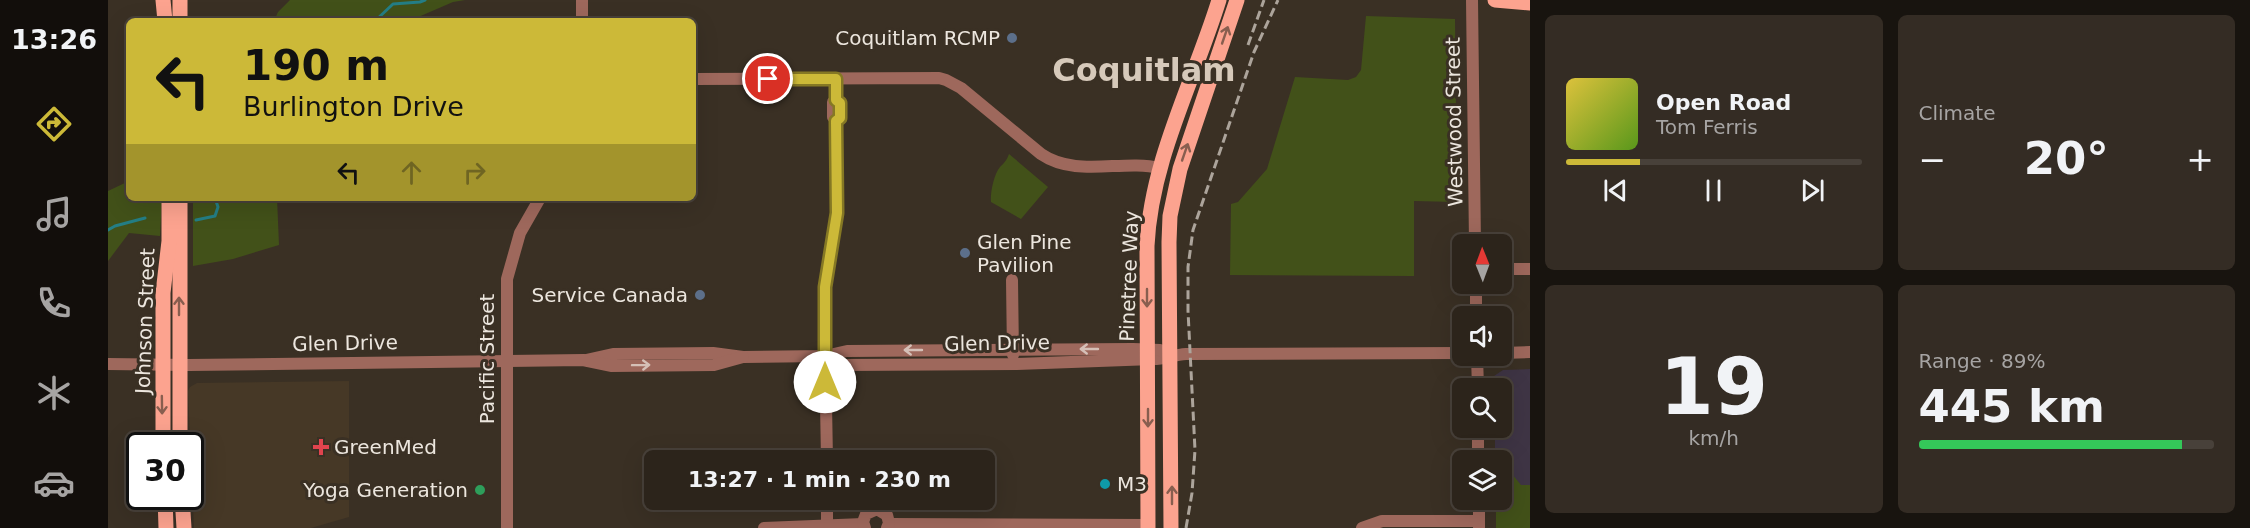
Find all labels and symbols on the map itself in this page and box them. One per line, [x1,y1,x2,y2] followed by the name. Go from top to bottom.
[835,26,1000,50] place label: Coquitlam RCMP
[1221,26,1232,45] one-way arrow
[1005,31,1019,45] marker: Coquitlam RCMP
[1441,37,1467,207] street label: Westwood Street
[1052,51,1236,89] district label: Coquitlam
[742,53,793,104] pin
[1181,144,1192,162] one-way arrow
[1115,210,1143,342] street label: Pinetree Way
[977,230,1072,277] place label: Glen Pine Pavilion
[1452,234,1512,294] north arrow
[958,246,972,260] marker: Glen Pine Pavilion
[130,247,160,396] street label: Johnson Street
[532,283,688,307] place label: Service Canada
[1142,287,1153,307] one-way arrow
[693,288,707,302] marker: Service Canada
[475,294,499,424] street label: Pacific Street
[174,296,185,316] one-way arrow
[292,330,398,356] street label: Glen Drive
[944,330,1050,356] street label: Glen Drive
[1080,343,1100,355] one-way arrow
[904,344,924,356] one-way arrow
[793,350,857,414] position arrow
[630,359,650,371] one-way arrow
[157,394,168,414] one-way arrow
[1142,407,1154,427] one-way arrow
[126,432,204,510] speed limit sign: 30
[334,435,437,459] place label: GreenMed
[312,438,330,456] marker: GreenMed
[1117,472,1147,496] place label: M3
[1098,477,1112,491] marker: M3
[302,478,468,502] place label: Yoga Generation
[473,483,487,497] marker: Yoga Generation
[1166,486,1177,506] one-way arrow

